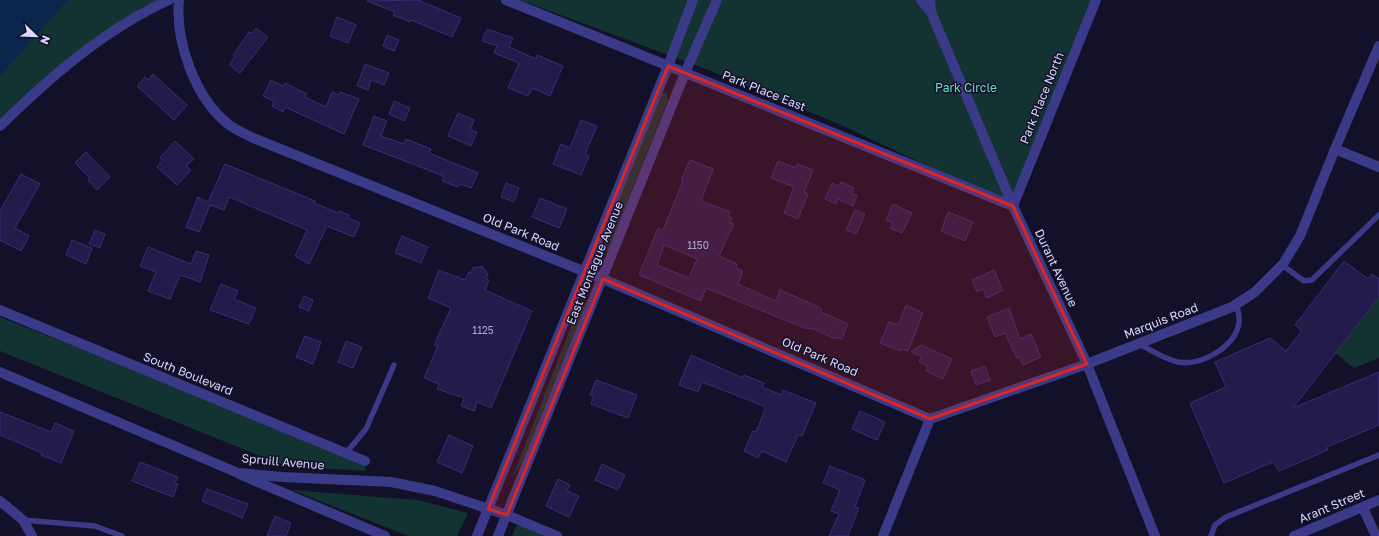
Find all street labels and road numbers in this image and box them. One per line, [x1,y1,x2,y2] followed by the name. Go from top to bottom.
[1016,50,1067,146] street label: Park Place North
[720,67,808,114] street label: Park Place East
[563,199,626,327] street label: East Montague Avenue
[481,209,562,254] street label: Old Park Road
[1032,226,1081,309] street label: Durant Avenue
[1122,300,1200,342] street label: Marquis Road
[780,334,861,379] street label: Old Park Road
[141,349,235,398] street label: South Boulevard
[241,450,325,473] street label: Spruill Avenue
[1297,485,1367,526] street label: Arant Street

